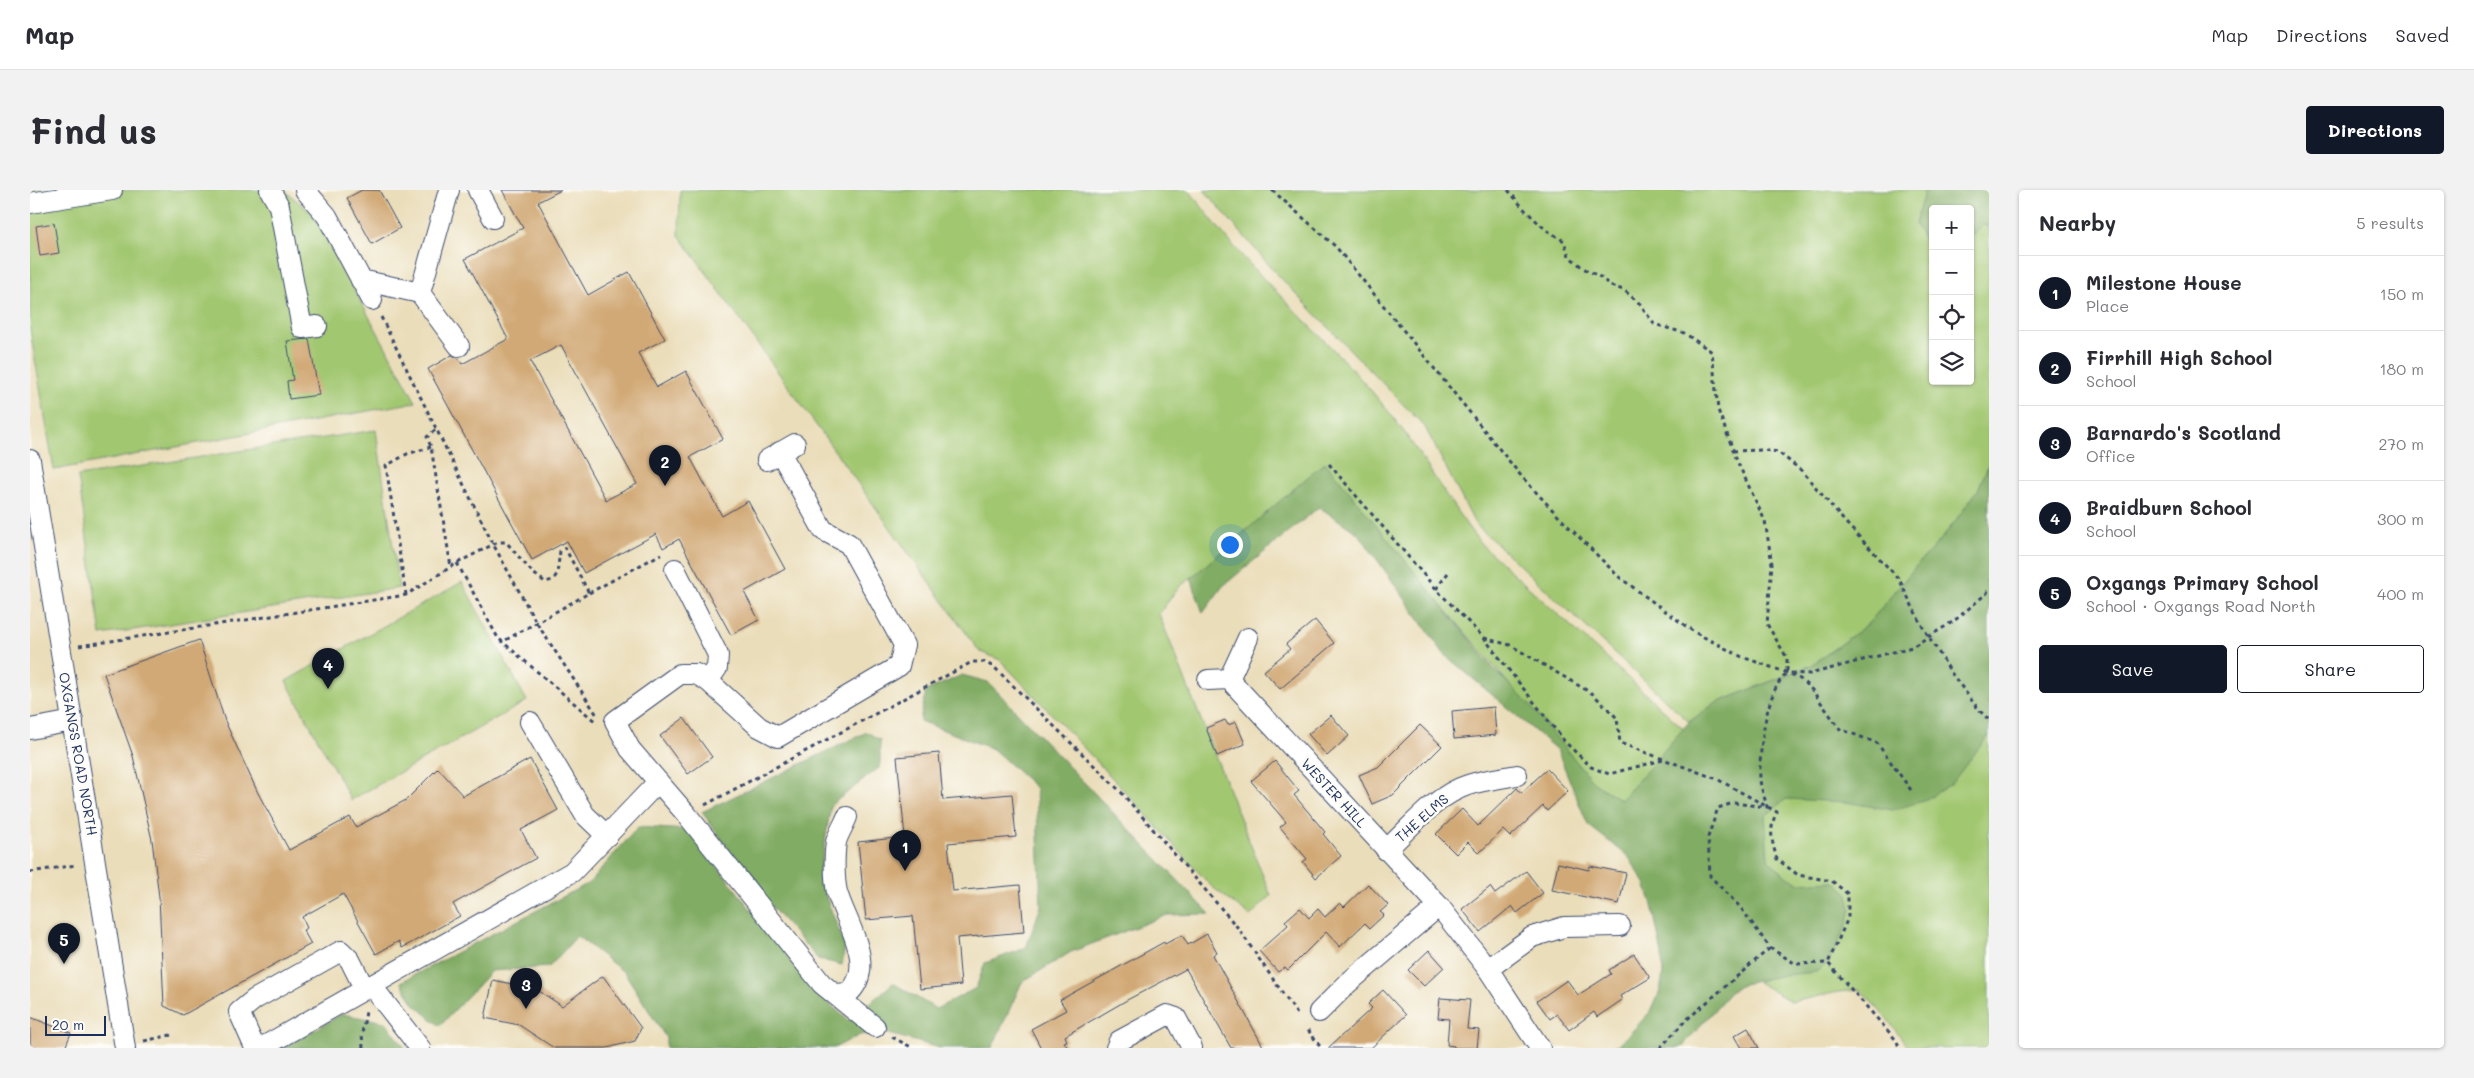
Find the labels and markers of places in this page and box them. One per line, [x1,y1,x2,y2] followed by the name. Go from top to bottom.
[649,445,681,486] pin: 2
[312,648,344,689] pin: 4
[889,830,921,871] pin: 1
[48,923,80,964] pin: 5
[510,968,542,1009] pin: 3

